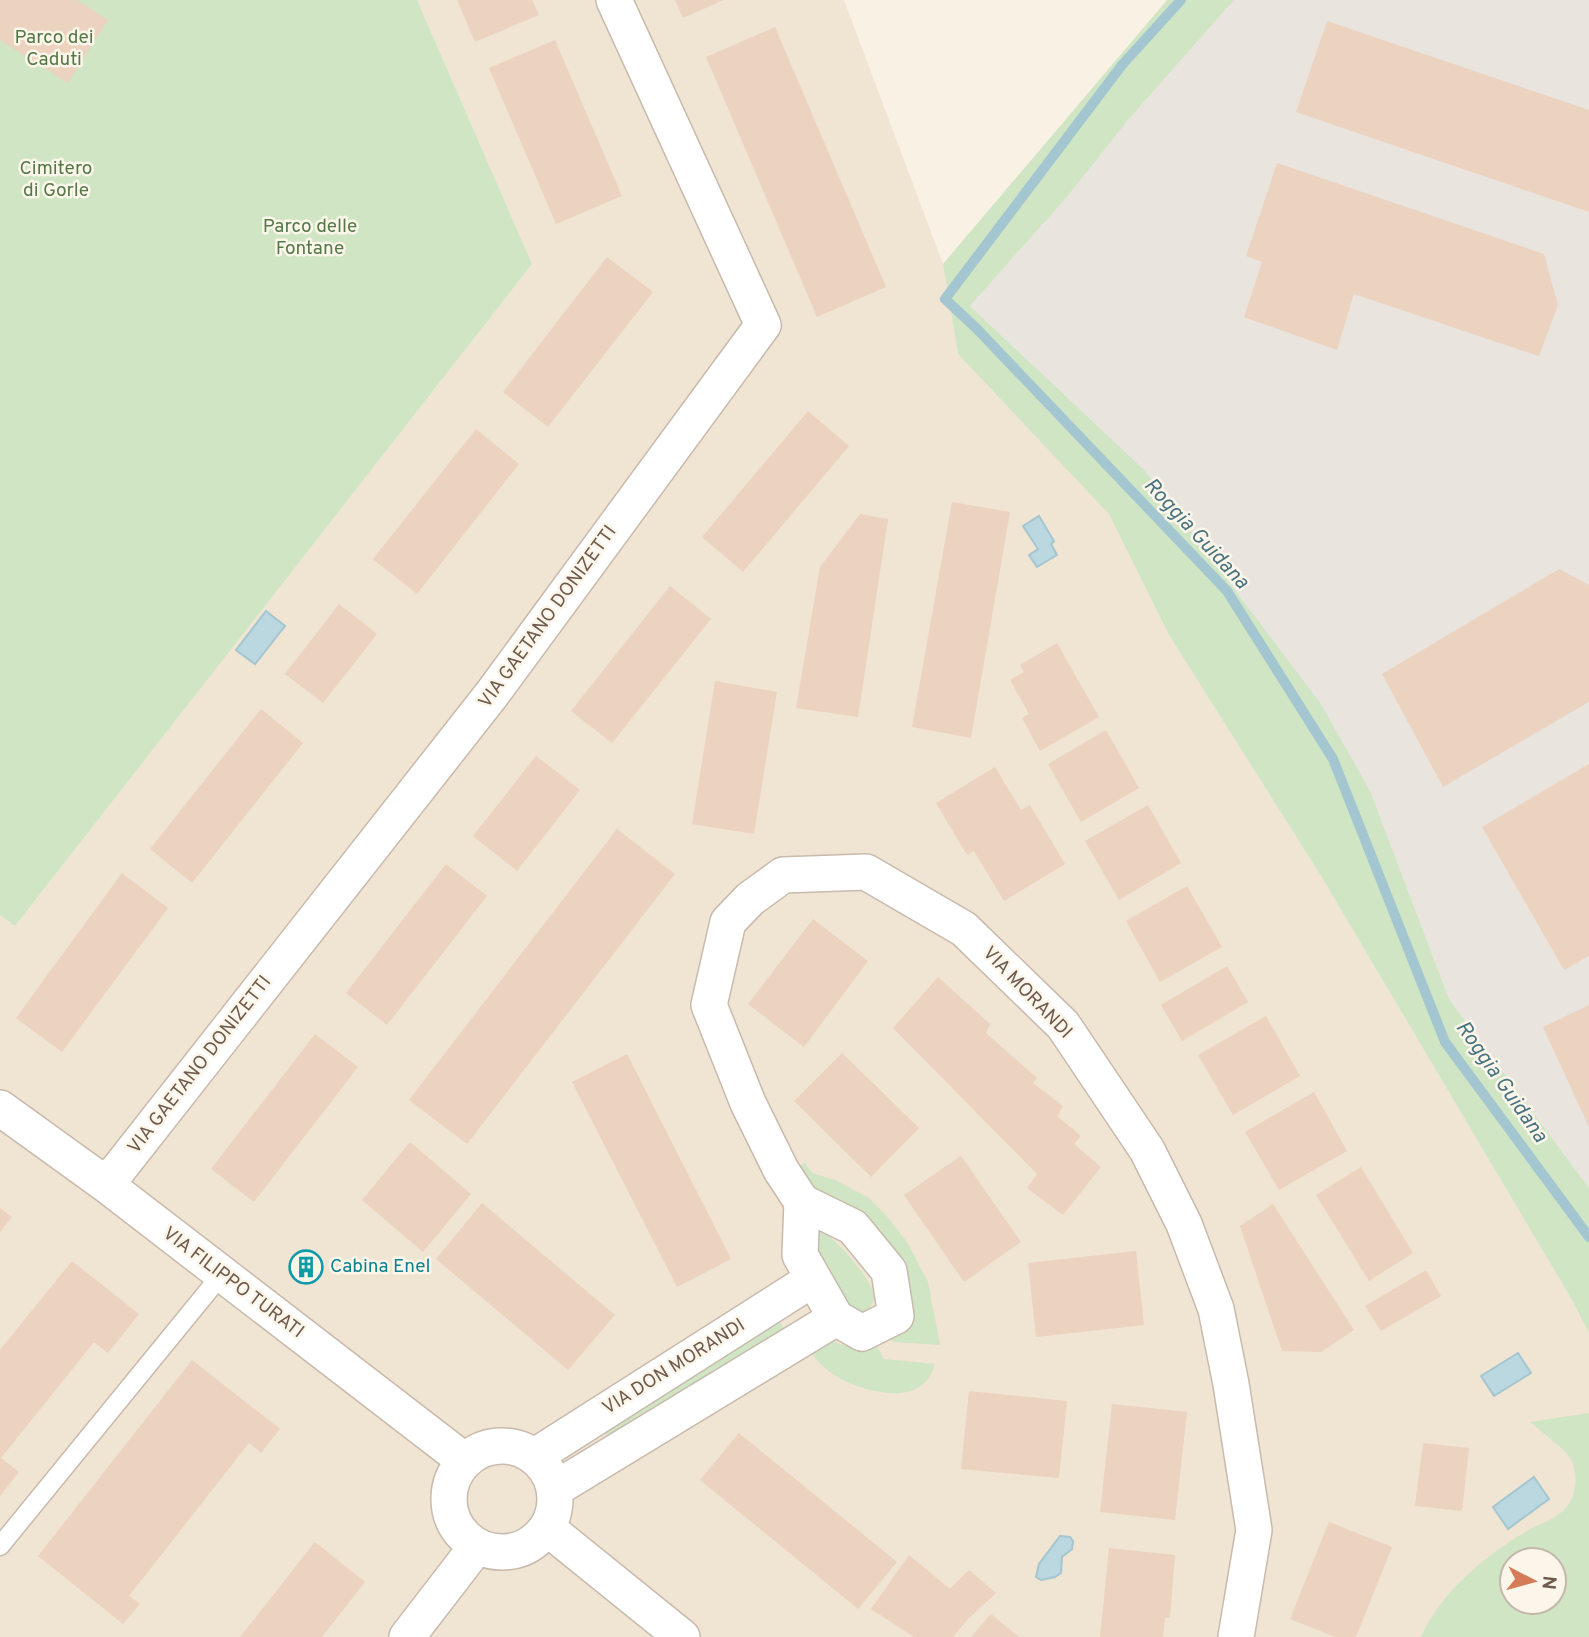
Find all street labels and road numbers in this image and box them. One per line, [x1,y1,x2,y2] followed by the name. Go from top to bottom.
[474,521,622,713] street label: VIA GAETANO DONIZETTI
[977,942,1077,1044] street label: VIA MORANDI
[123,971,277,1159] street label: VIA GAETANO DONIZETTI
[158,1222,308,1344] street label: VIA FILIPPO TURATI
[598,1313,750,1421] street label: VIA DON MORANDI

